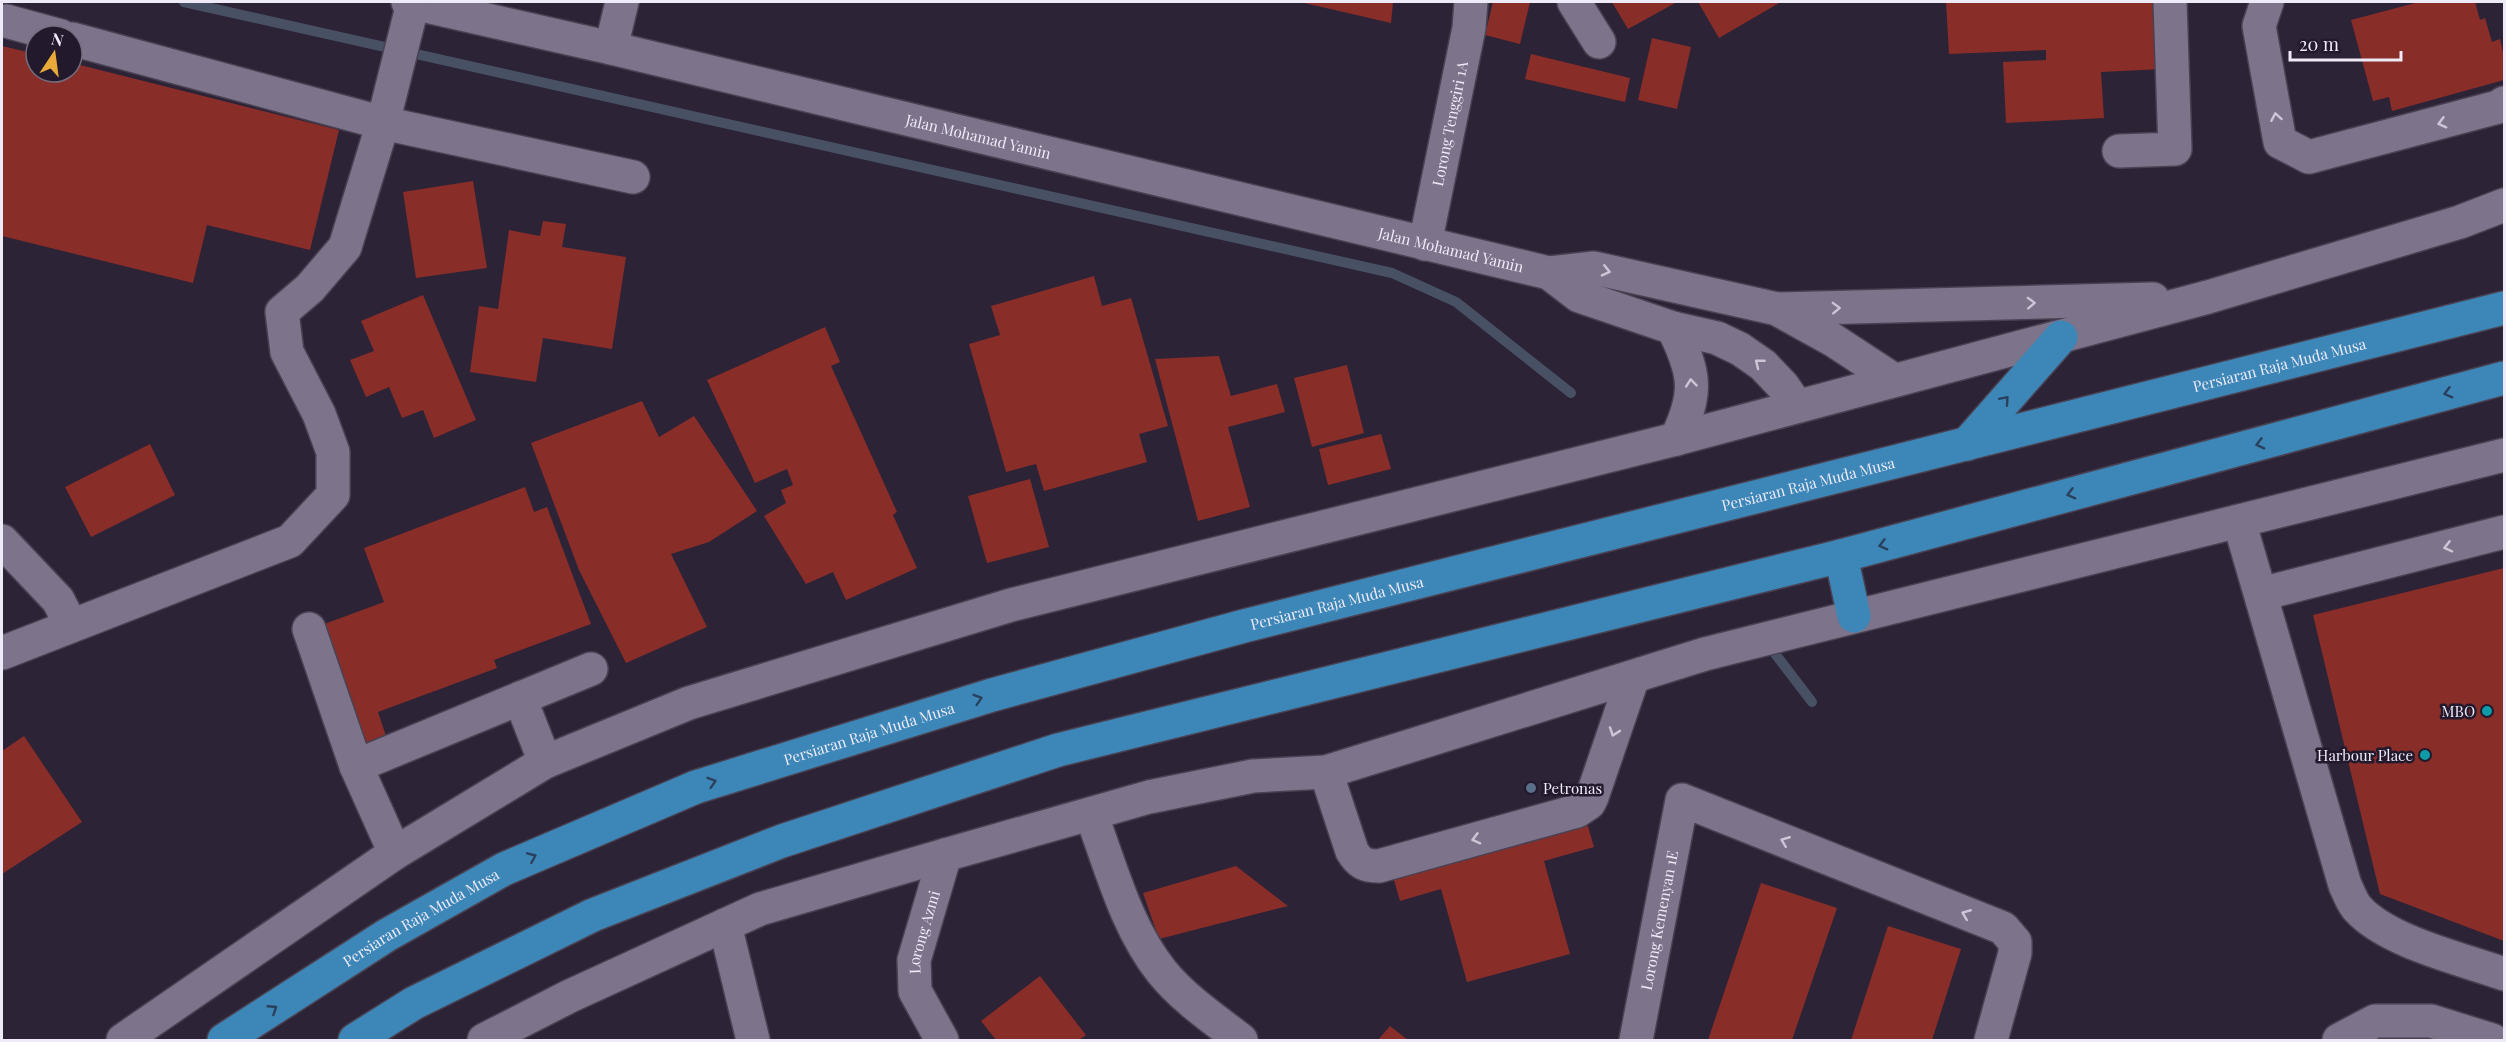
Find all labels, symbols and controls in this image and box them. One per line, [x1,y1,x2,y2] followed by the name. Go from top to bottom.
[24,24,84,84] north arrow
[2290,24,2401,62] scale bar
[49,27,66,51] text: N
[2299,32,2339,56] text: 20 m
[1427,59,1472,188] street label: Lorong Tenggiri 1A
[903,109,1053,163] street label: Jalan Mohamad Yamin
[2270,112,2282,121] one-way arrow
[2437,115,2447,128] one-way arrow
[1375,222,1526,277] street label: Jalan Mohamad Yamin
[1601,263,1611,276] one-way arrow
[2026,296,2035,309] one-way arrow
[1831,301,1840,314] one-way arrow
[2191,333,2368,396] street label: Persiaran Raja Muda Musa
[1755,359,1766,370] one-way arrow
[1685,379,1698,388] one-way arrow
[2443,386,2453,399] one-way arrow
[1998,396,2009,407] one-way arrow
[2255,437,2266,449] one-way arrow
[1719,452,1897,515] street label: Persiaran Raja Muda Musa
[2066,487,2076,500] one-way arrow
[1878,538,1889,550] one-way arrow
[2443,539,2453,552] one-way arrow
[1248,571,1426,634] street label: Persiaran Raja Muda Musa
[972,694,983,706] one-way arrow
[781,697,957,769] street label: Persiaran Raja Muda Musa
[2441,701,2475,721] place label: MBO
[2480,704,2494,718] marker: MBO
[1609,727,1621,737] one-way arrow
[2317,745,2413,765] place label: Harbour Place
[2418,748,2432,762] marker: Harbour Place
[706,777,716,789] one-way arrow
[1543,778,1602,798] place label: Petronas
[1524,781,1538,795] marker: Petronas
[1471,832,1481,845] one-way arrow
[1780,836,1791,848] one-way arrow
[1636,849,1682,992] street label: Lorong Kemenyan 1E
[525,852,536,864] one-way arrow
[339,864,503,971] street label: Persiaran Raja Muda Musa
[904,888,944,974] street label: Lorong Azmi
[1961,908,1971,921] one-way arrow
[267,1004,277,1016] one-way arrow

